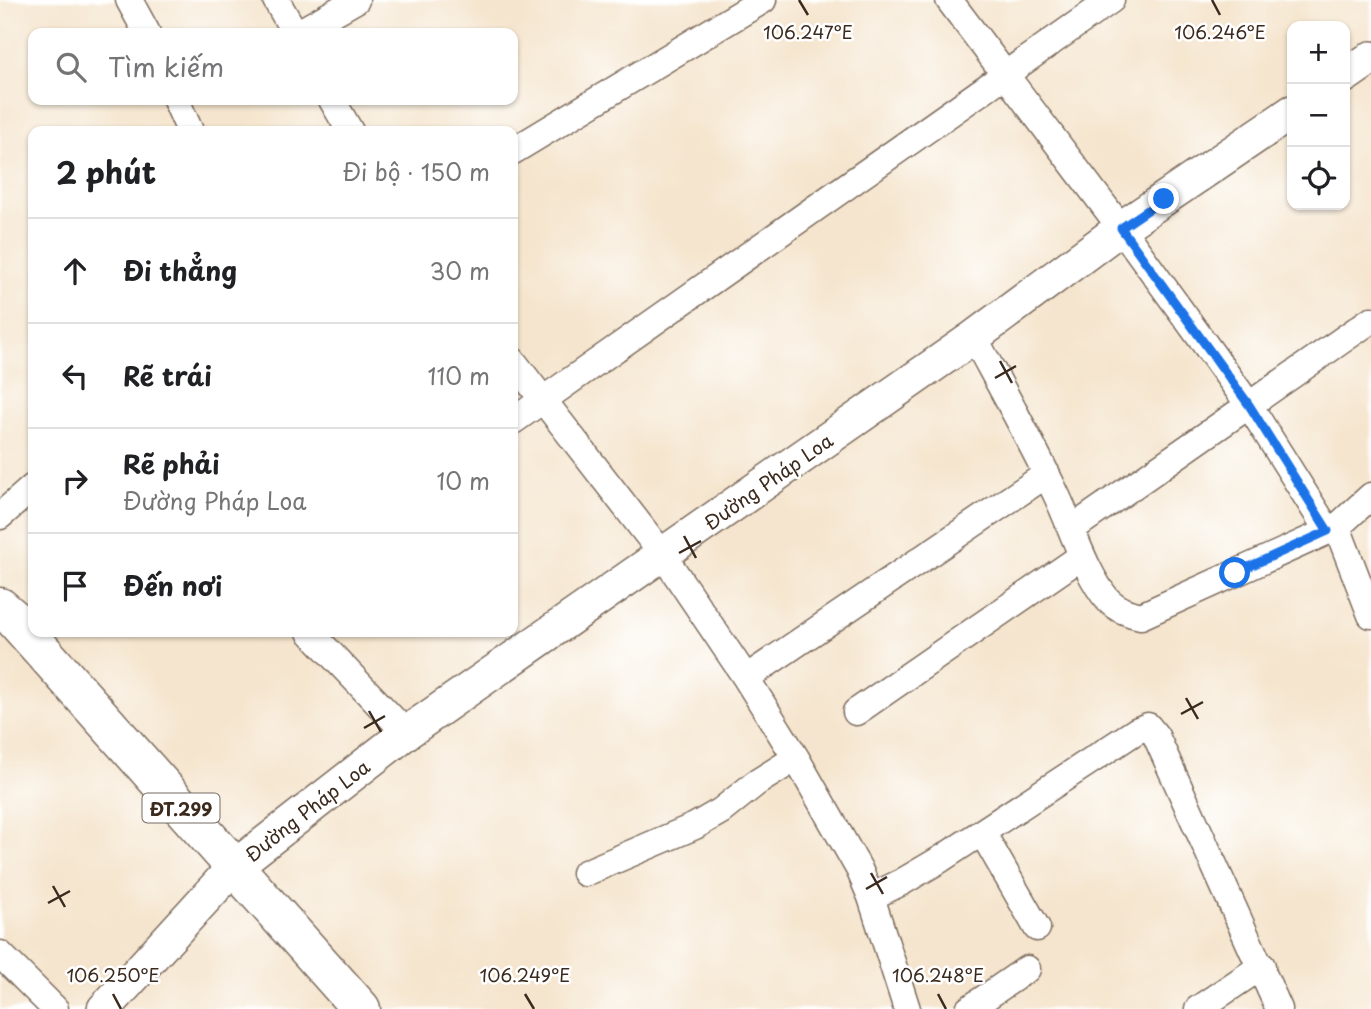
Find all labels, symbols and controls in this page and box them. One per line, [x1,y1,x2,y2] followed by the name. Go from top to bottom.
[763,18,853,45] text: 106.247°E
[1174,18,1266,45] text: 106.246°E
[1287,21,1350,210] map controls
[1287,21,1350,84] button: +
[28,28,518,105] search box
[108,47,224,86] text: Tìm kiếm
[52,48,90,86] icon: search
[1287,84,1350,147] button: −
[1287,147,1350,210] button: locate
[56,149,156,194] text: 2 phút
[342,154,490,189] text: Đi bộ · 150 m
[1148,183,1179,214] route end
[123,251,237,290] text: Đi thẳng
[56,252,94,290] icon: ahead
[429,253,490,288] text: 30 m
[123,356,212,395] text: Rẽ trái
[56,357,94,395] icon: left
[428,358,490,393] text: 110 m
[698,426,838,536] street label: Đường Pháp Loa
[123,444,220,483] text: Rẽ phải
[56,462,94,500] icon: right
[436,463,490,498] text: 10 m
[123,483,306,518] text: Đường Pháp Loa
[1219,557,1250,588] route start
[123,566,222,605] text: Đến nơi
[56,567,94,605] icon: arrive
[239,752,375,868] street label: Đường Pháp Loa
[142,794,220,822] road number: ĐT.299
[66,961,160,988] text: 106.250°E
[480,961,570,988] text: 106.249°E
[892,961,984,988] text: 106.248°E

